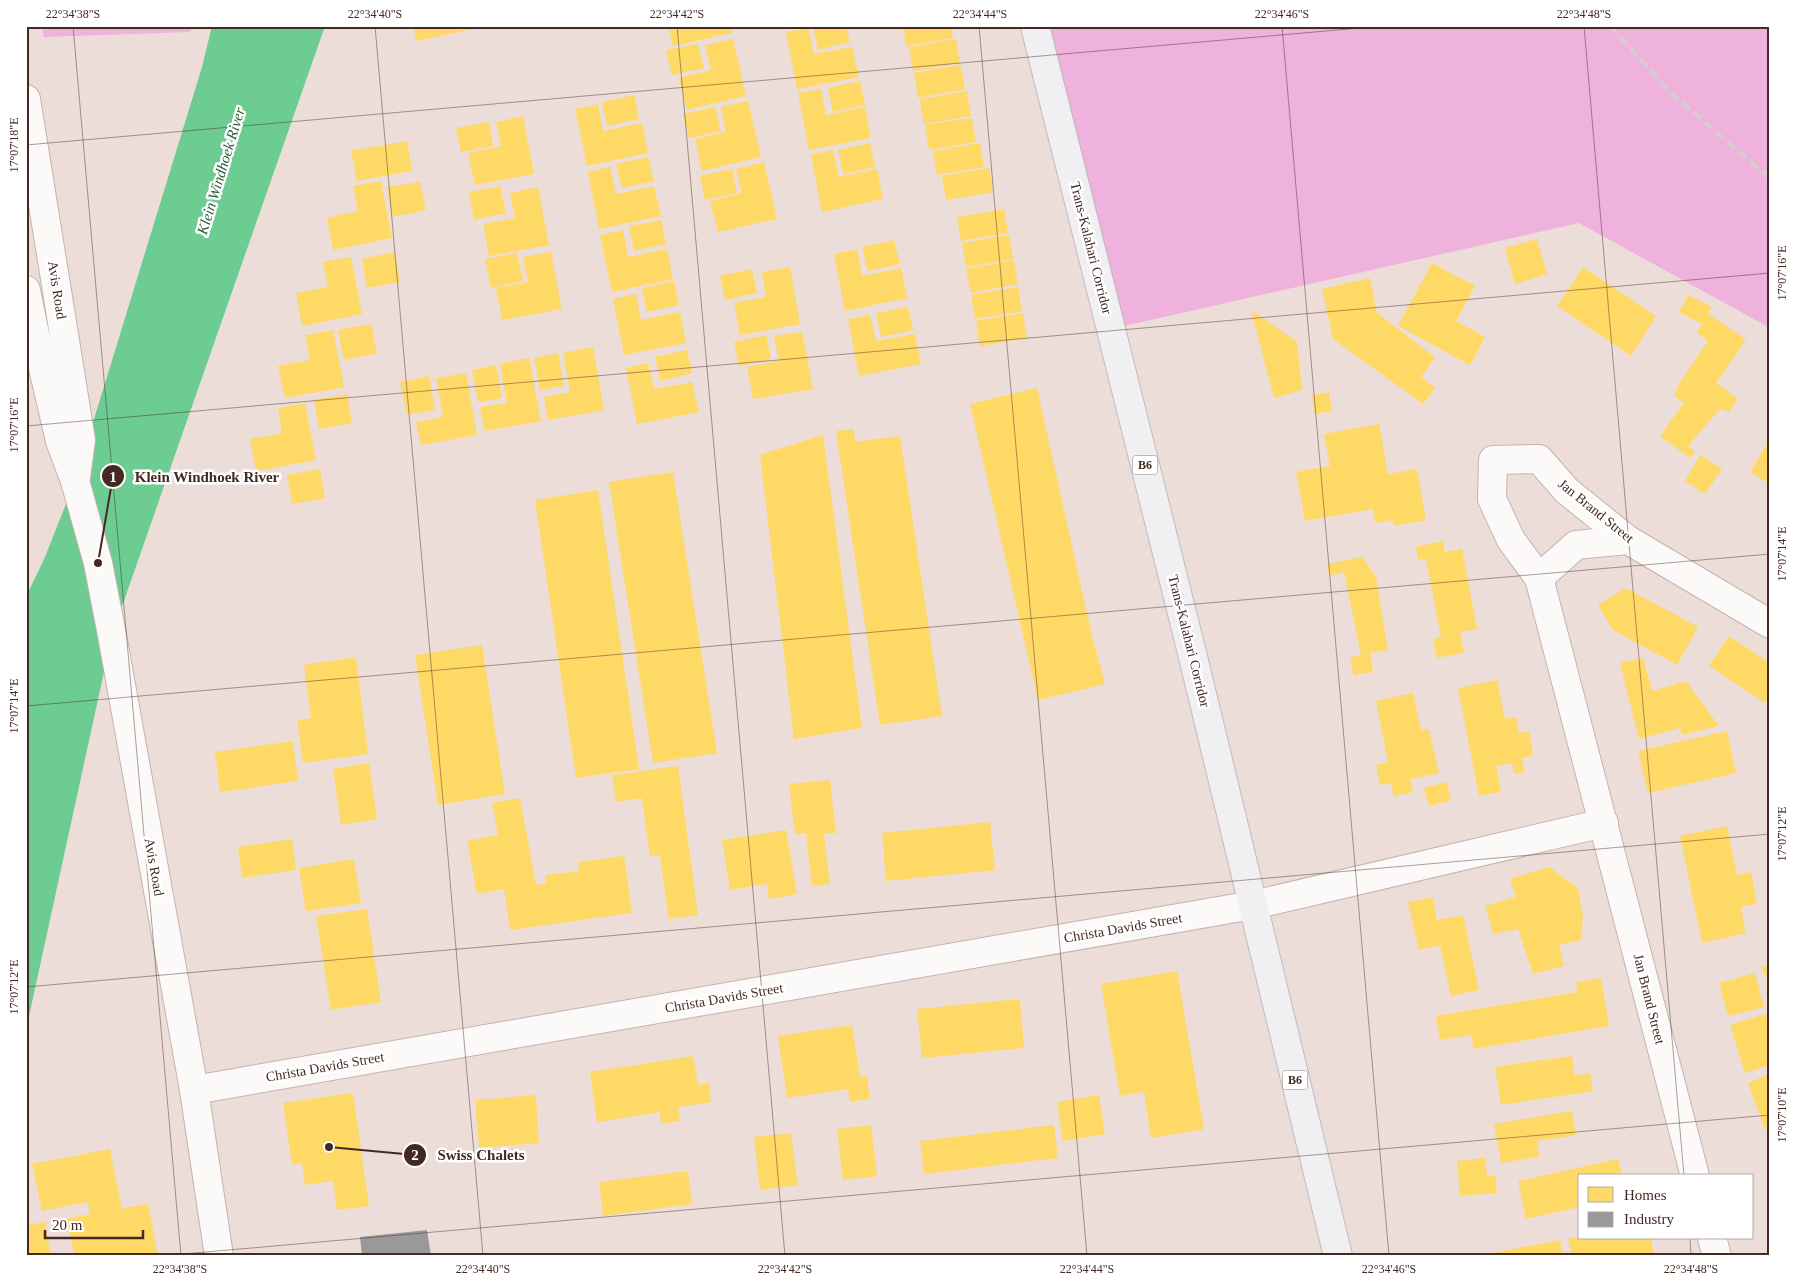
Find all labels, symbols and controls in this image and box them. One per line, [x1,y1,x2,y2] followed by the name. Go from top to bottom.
[46,7,100,21] text: 22°34'38"S
[348,7,402,21] text: 22°34'40"S
[650,7,704,21] text: 22°34'42"S
[953,7,1007,21] text: 22°34'44"S
[1255,7,1309,21] text: 22°34'46"S
[1557,7,1611,21] text: 22°34'48"S
[194,106,248,237] water label: Klein Windhoek River
[7,117,21,173] text: 17°07'18"E
[1067,180,1115,316] street label: Trans-Kalahari Corridor
[1775,245,1789,301] text: 17°07'16"E
[45,260,69,320] street label: Avis Road
[7,397,21,453] text: 17°07'16"E
[1132,456,1158,474] road number: B6
[100,461,290,491] callout: Klein Windhoek River
[109,469,117,485] text: 1
[135,469,280,485] text: Klein Windhoek River
[1555,476,1637,546] street label: Jan Brand Street
[1775,526,1789,582] text: 17°07'14"E
[1165,573,1213,709] street label: Trans-Kalahari Corridor
[7,678,21,734] text: 17°07'14"E
[1775,806,1789,862] text: 17°07'12"E
[142,837,166,897] street label: Avis Road
[1063,910,1183,946] street label: Christa Davids Street
[1631,952,1667,1046] street label: Jan Brand Street
[7,959,21,1015] text: 17°07'12"E
[664,980,784,1016] street label: Christa Davids Street
[265,1049,385,1085] street label: Christa Davids Street
[1282,1070,1308,1090] road number: B6
[1775,1087,1789,1143] text: 17°07'10"E
[403,1140,535,1170] callout: Swiss Chalets
[411,1147,419,1163] text: 2
[437,1147,525,1163] text: Swiss Chalets
[1578,1174,1754,1240] legend
[1624,1187,1667,1203] text: Homes
[45,1207,142,1239] scale bar
[1624,1211,1674,1227] text: Industry
[52,1217,83,1233] text: 20 m
[153,1262,207,1276] text: 22°34'38"S
[456,1262,510,1276] text: 22°34'40"S
[758,1262,812,1276] text: 22°34'42"S
[1060,1262,1114,1276] text: 22°34'44"S
[1362,1262,1416,1276] text: 22°34'46"S
[1664,1262,1718,1276] text: 22°34'48"S

